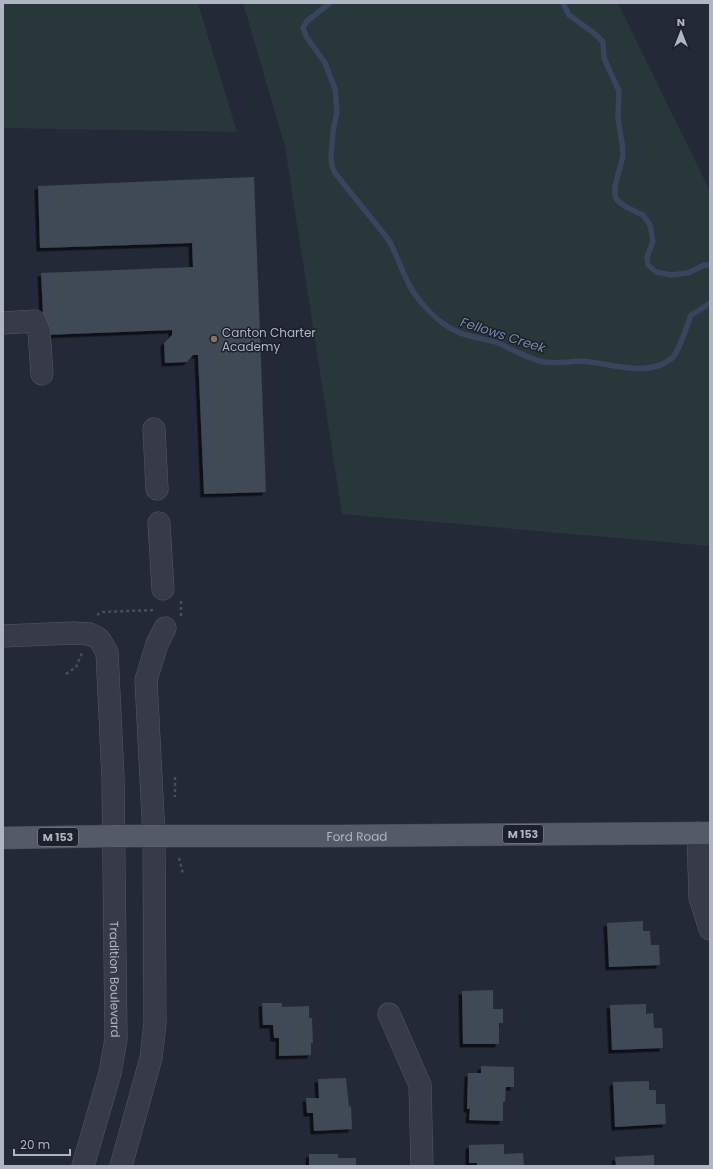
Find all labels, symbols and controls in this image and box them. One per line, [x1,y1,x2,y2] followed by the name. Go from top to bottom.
[661,12,701,52] north arrow
[677,14,685,30] text: N
[458,312,549,358] water label: Fellows Creek
[222,324,316,355] place label: Canton Charter Academy
[209,334,219,344] marker: Canton Charter Academy
[503,825,543,843] road number: M 153
[327,827,387,845] street label: Ford Road
[38,828,78,846] road number: M 153
[106,921,124,1038] street label: Tradition Boulevard
[14,1131,70,1157] scale bar
[20,1136,50,1153] text: 20 m

